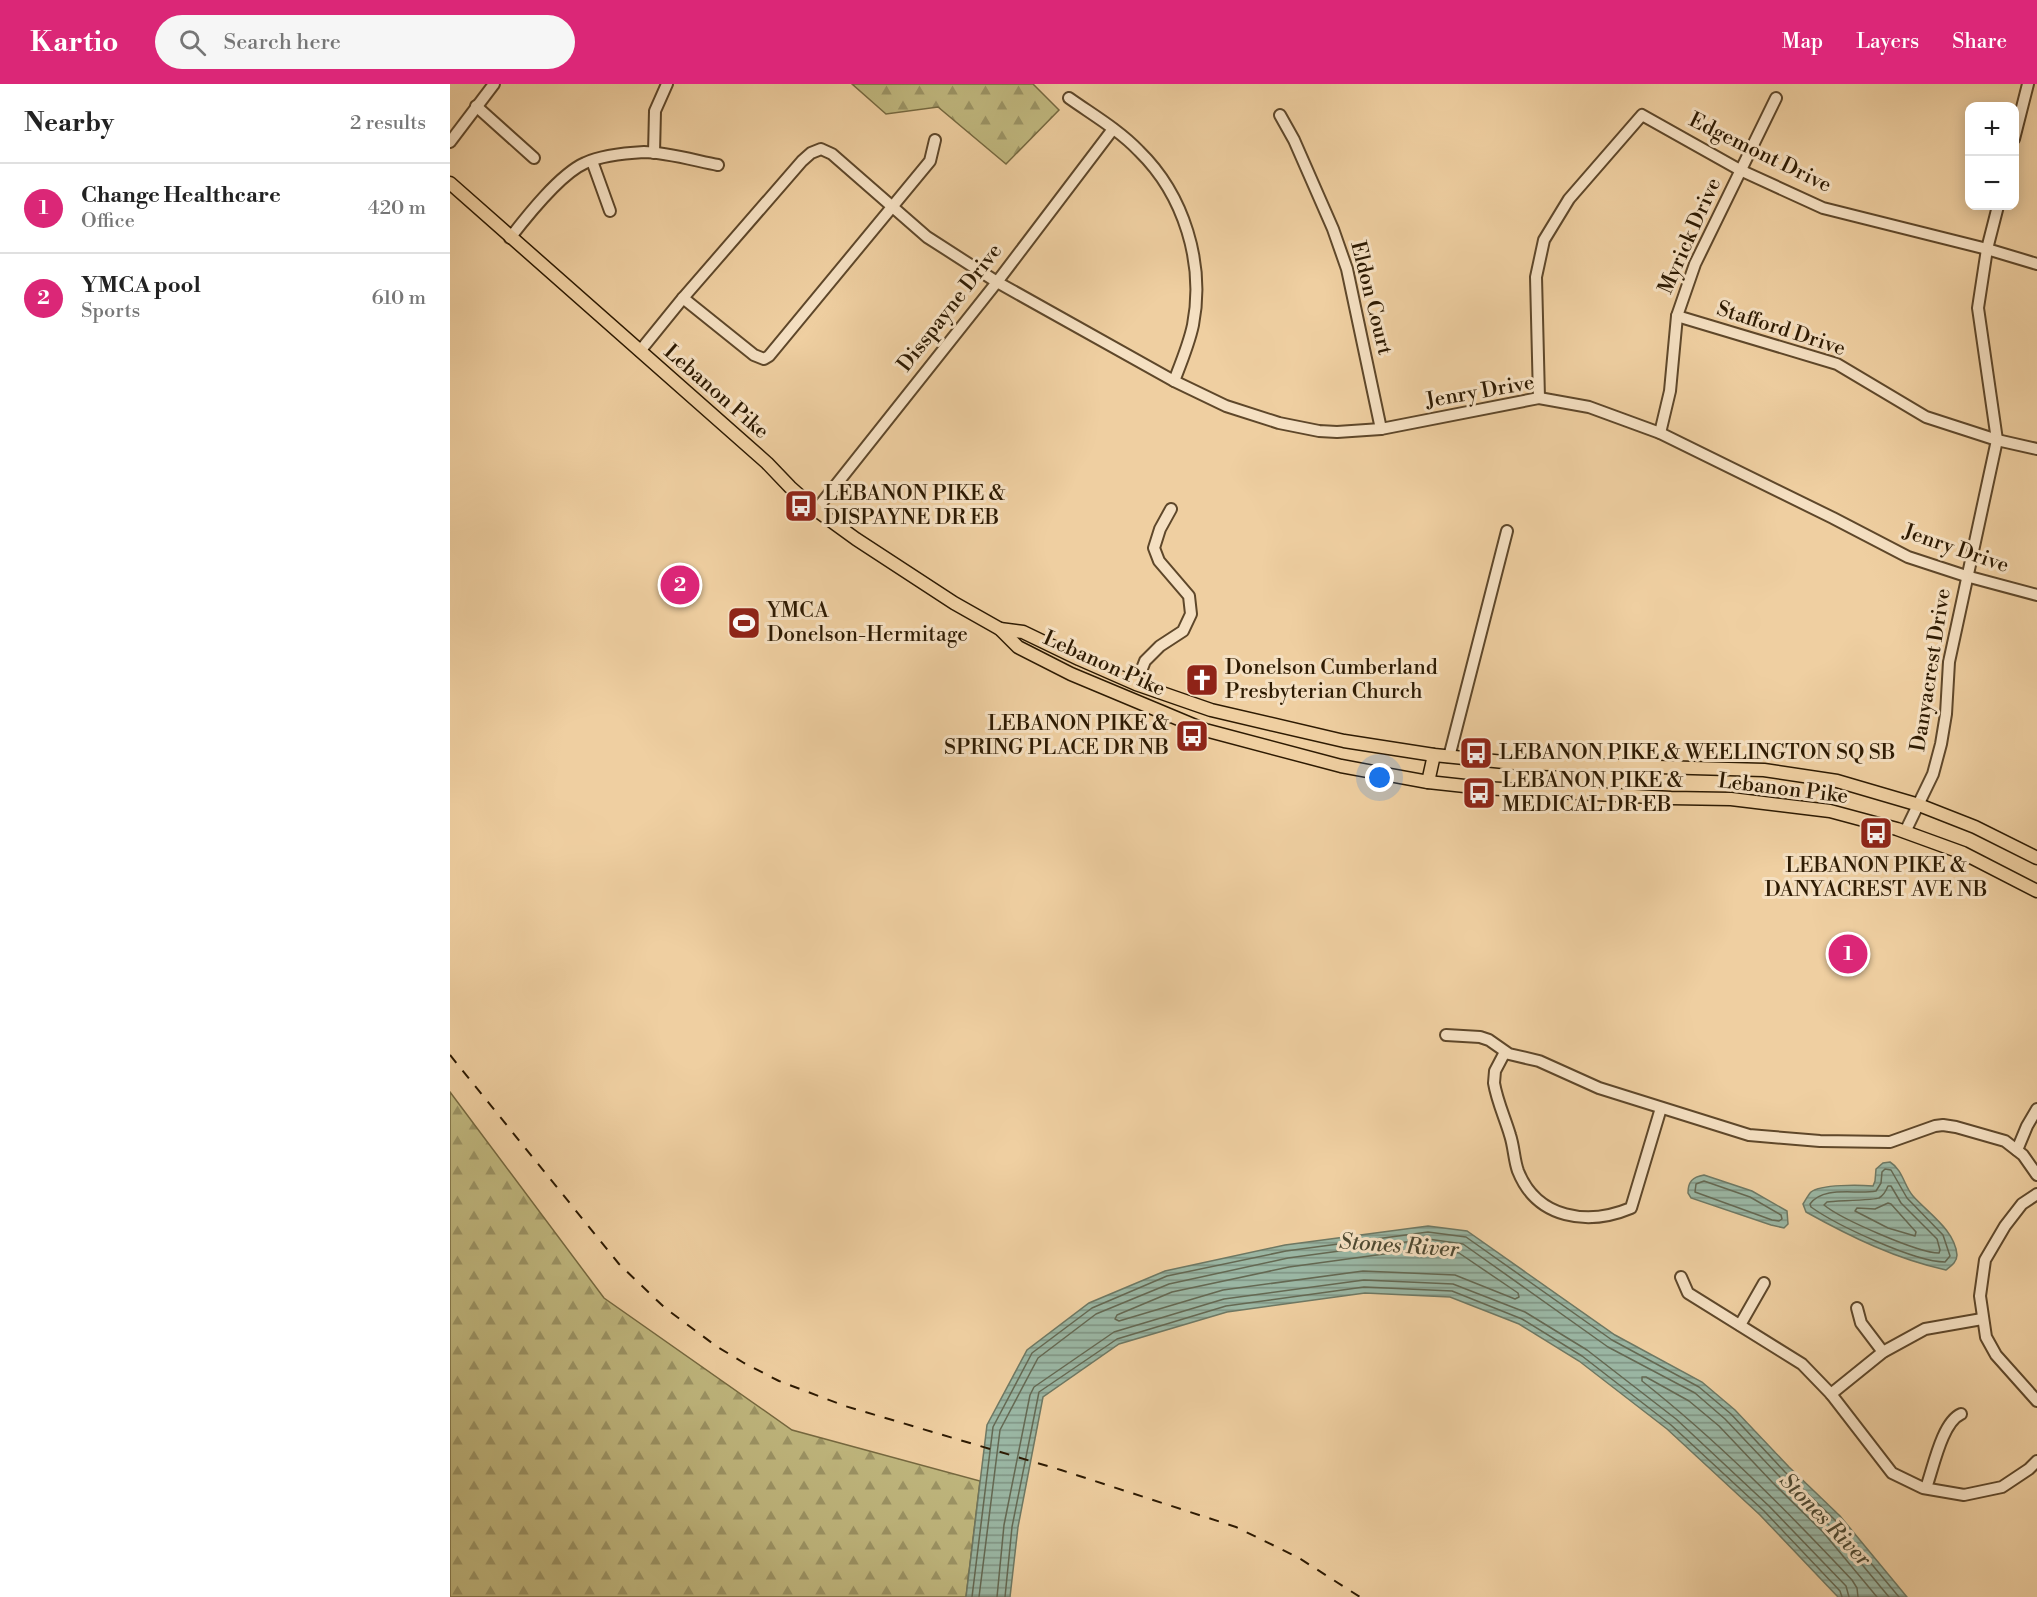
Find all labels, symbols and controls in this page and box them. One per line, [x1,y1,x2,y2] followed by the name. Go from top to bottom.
[155,15,575,69] search box
[30,25,119,60] text: Kartio
[176,26,209,59] icon: search
[224,29,341,56] text: Search here
[1782,29,1823,55] text: Map
[1856,29,1919,55] text: Layers
[1952,29,2007,55] text: Share
[1965,102,2019,210] map controls
[1965,102,2019,156] button: +
[24,107,114,139] text: Nearby
[1684,107,1836,199] street label: Edgemont Drive
[350,111,426,136] text: 2 results
[1965,156,2019,210] button: −
[1653,174,1727,298] street label: Myrick Drive
[81,182,281,209] text: Change Healthcare
[39,196,48,221] text: 1
[368,196,426,221] text: 420 m
[81,209,135,234] text: Office
[1344,238,1398,358] street label: Eldon Court
[892,239,1008,377] street label: Disspayne Drive
[81,272,201,299] text: YMCA pool
[37,286,50,311] text: 2
[372,286,426,311] text: 610 m
[1713,296,1849,362] street label: Stafford Drive
[81,299,140,324] text: Sports
[658,339,774,445] street label: Lebanon Pike
[1423,370,1536,415] street label: Jenry Drive
[824,481,1006,531] place label: LEBANON PIKE & DISPAYNE DR EB
[783,488,819,524] bus stop icon: LEBANON PIKE & DISPAYNE DR EB
[1899,518,2012,579] street label: Jenry Drive
[660,562,700,608] pin: 2
[1905,587,1957,753] street label: Danyacrest Drive
[766,598,968,648] place label: YMCA Donelson-Hermitage
[726,605,762,641] sports icon: YMCA Donelson-Hermitage
[1039,625,1169,703] street label: Lebanon Pike
[1225,655,1438,705] place label: Donelson Cumberland Presbyterian Church
[1184,662,1220,698] church icon: Donelson Cumberland Presbyterian Church
[944,711,1169,761] place label: LEBANON PIKE & SPRING PLACE DR NB
[1174,718,1210,754] bus stop icon: LEBANON PIKE & SPRING PLACE DR NB
[1458,735,1494,771] bus stop icon: LEBANON PIKE & WEELINGTON SQ SB
[1499,740,1896,766] place label: LEBANON PIKE & WEELINGTON SQ SB
[1365,763,1394,792] your location
[1502,768,1684,818] place label: LEBANON PIKE & MEDICAL DR EB
[1716,768,1850,810] street label: Lebanon Pike
[1461,775,1497,811] bus stop icon: LEBANON PIKE & MEDICAL DR EB
[1858,815,1894,851] bus stop icon: LEBANON PIKE & DANYACREST AVE NB
[1765,853,1987,903] place label: LEBANON PIKE & DANYACREST AVE NB
[1828,932,1868,976] pin: 1
[1338,1228,1460,1264] water label: Stones River
[1774,1468,1877,1573] water label: Stones River

